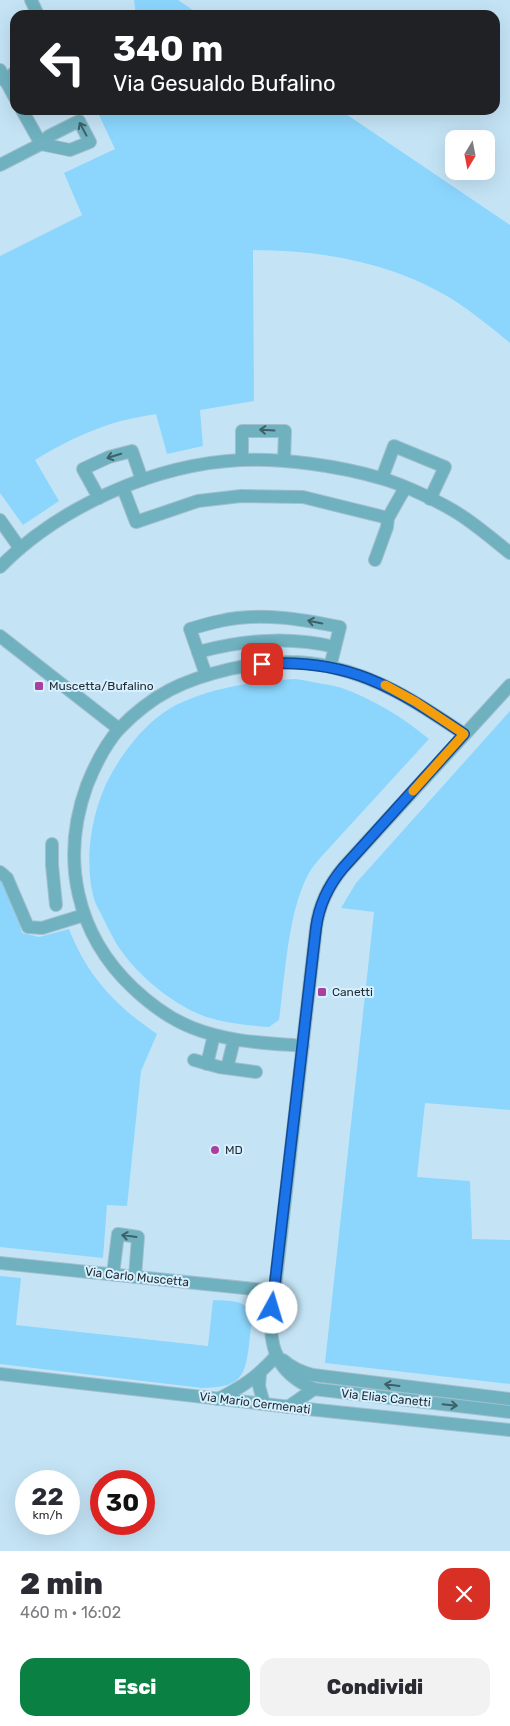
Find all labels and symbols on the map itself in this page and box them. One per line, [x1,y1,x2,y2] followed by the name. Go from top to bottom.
[78,121,88,136] one-way arrow
[445,130,495,180] north arrow
[259,426,275,435] one-way arrow
[107,452,123,462] one-way arrow
[307,617,323,626] one-way arrow
[241,643,283,685] pin
[49,679,154,693] place label: Muscetta/Bufalino
[33,680,45,692] marker: Muscetta/Bufalino
[332,985,373,999] place label: Canetti
[316,986,328,998] marker: Canetti
[225,1143,243,1157] place label: MD
[209,1144,221,1156] marker: MD
[122,1231,138,1241] one-way arrow
[84,1265,190,1289] street label: Via Carlo Muscetta
[245,1281,297,1333] position arrow
[384,1380,400,1390] one-way arrow
[341,1386,432,1410] street label: Via Elias Canetti
[199,1389,311,1417] street label: Via Mario Cermenati
[441,1400,457,1410] one-way arrow
[90,1470,155,1535] speed limit sign: 30

